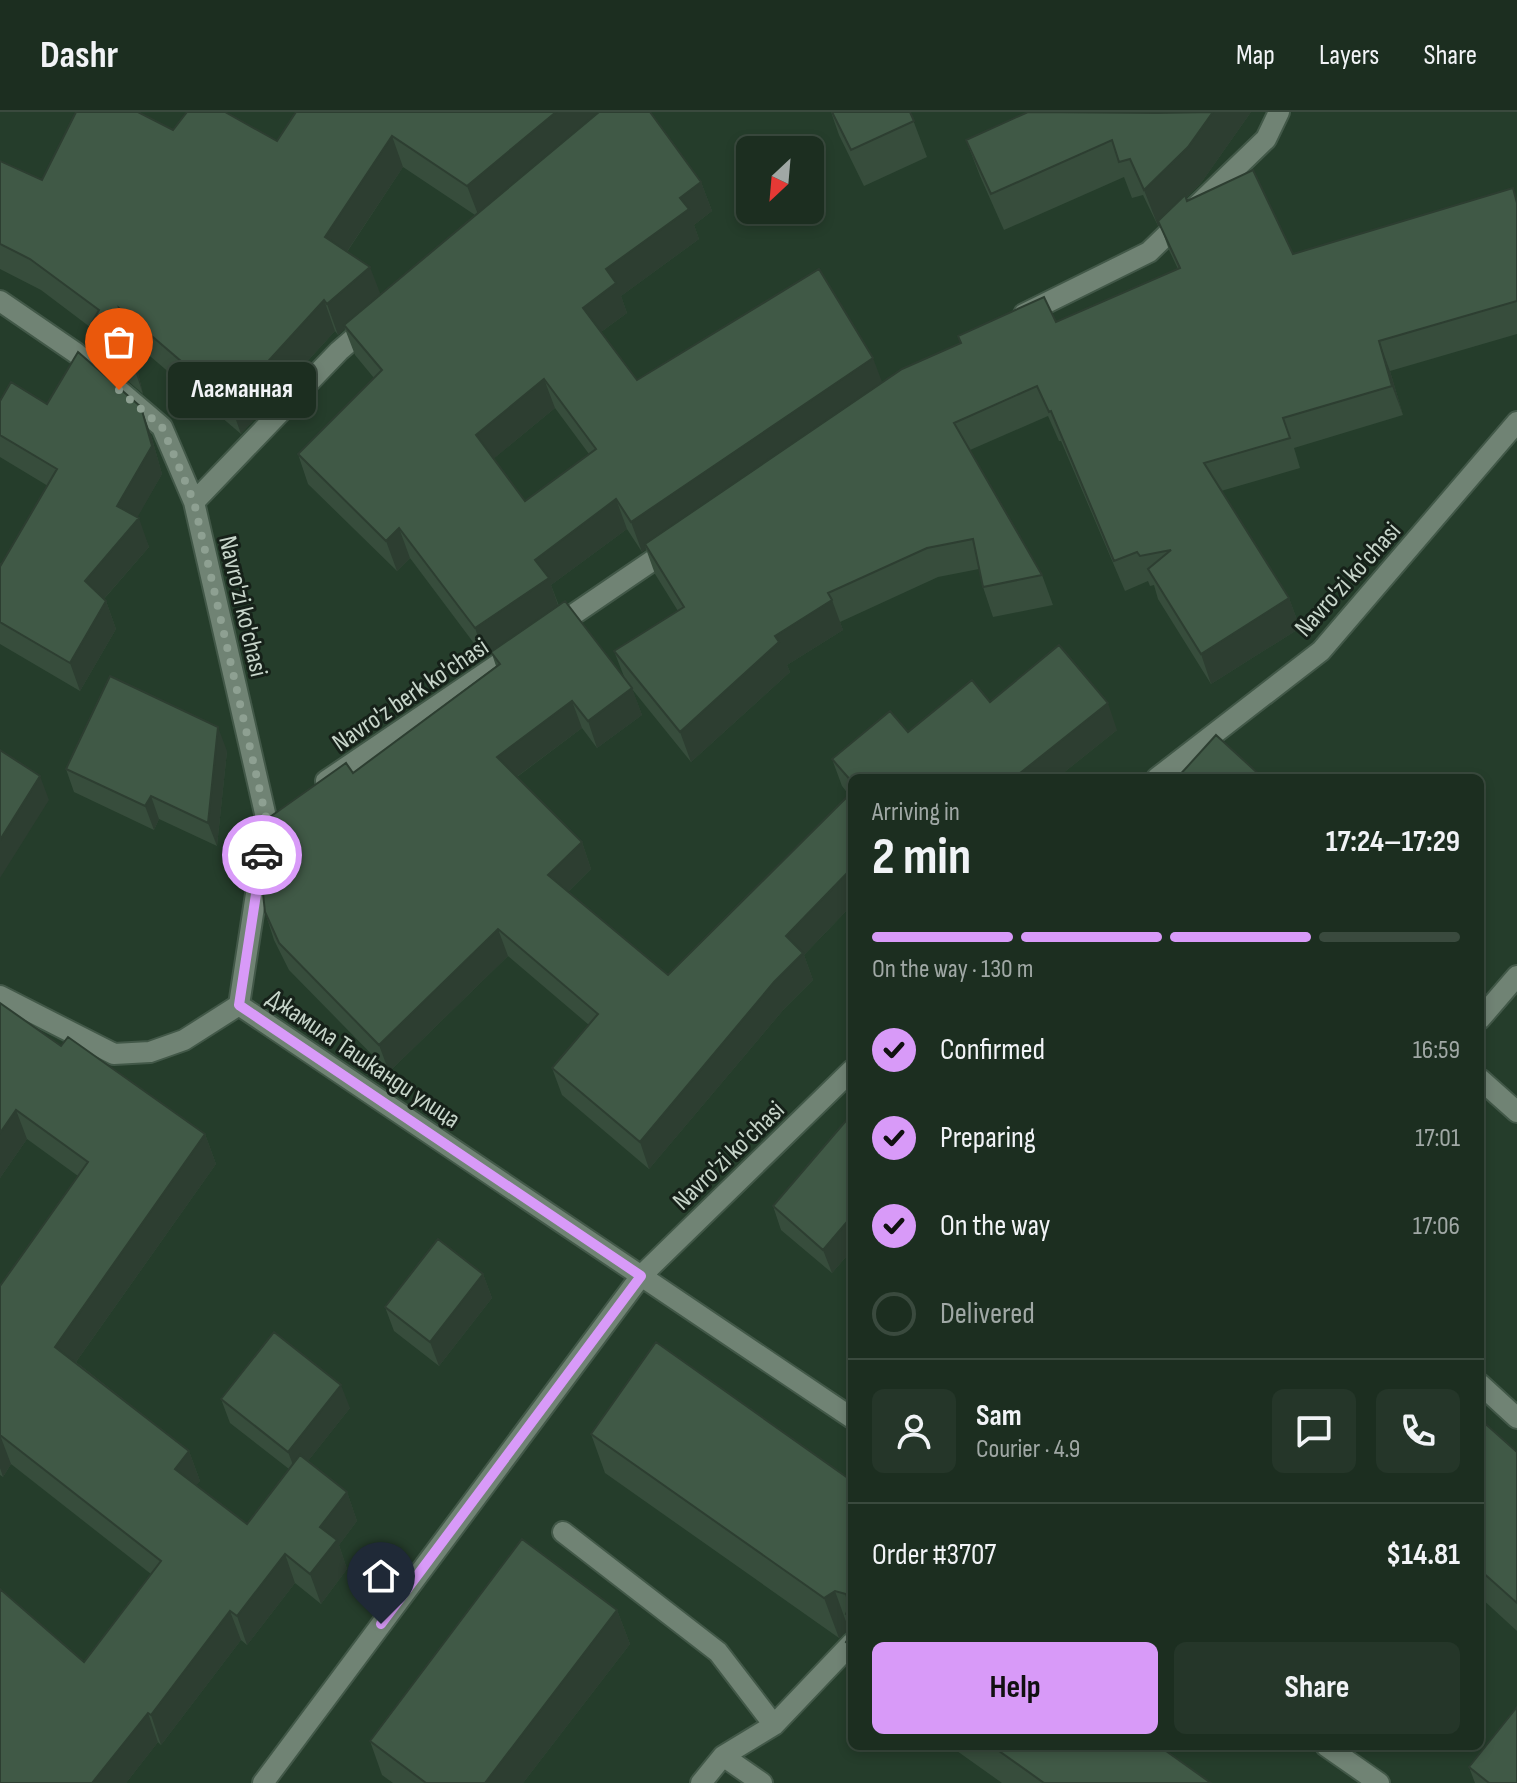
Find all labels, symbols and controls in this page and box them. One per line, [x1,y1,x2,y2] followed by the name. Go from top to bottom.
[40,33,118,78] text: Dashr
[1236,39,1275,72] text: Map
[1319,39,1379,72] text: Layers
[1423,39,1477,72] text: Share
[736,136,824,224] north arrow
[736,136,824,224] map controls
[85,308,153,390] pin
[97,320,141,364] icon: bag
[167,362,315,418] callout: Лагманная
[191,374,293,405] text: Лагманная
[1289,516,1408,644] street label: Navro'zi ko'chasi
[211,533,274,680] street label: Navro'zi ko'chasi
[327,632,495,759] street label: Navro'z berk ko'chasi
[872,797,960,828] text: Arriving in
[222,815,302,895] courier
[1326,824,1460,860] text: 17:24–17:29
[872,826,971,889] text: 2 min
[240,833,284,877] icon: car
[872,954,1034,985] text: On the way · 130 m
[261,983,466,1135] street label: Джамила Ташканди улица
[872,1028,916,1072] icon: check
[940,1032,1045,1068] text: Confirmed
[1413,1035,1460,1066] text: 16:59
[667,1095,791,1217] street label: Navro'zi ko'chasi
[872,1116,916,1160] icon: check
[940,1120,1036,1156] text: Preparing
[1415,1123,1460,1154] text: 17:01
[872,1204,916,1248] icon: check
[940,1208,1050,1244] text: On the way
[1413,1211,1460,1242] text: 17:06
[940,1296,1035,1332] text: Delivered
[872,1389,956,1473] button: person
[1272,1389,1356,1473] button: chat
[1376,1389,1460,1473] button: phone
[976,1398,1022,1434] text: Sam
[976,1434,1080,1465] text: Courier · 4.9
[872,1537,996,1573] text: Order #3707
[1386,1537,1460,1573] text: $14.81
[347,1542,415,1624] pin
[359,1554,403,1598] icon: home
[872,1642,1158,1734] button: Help
[1174,1642,1460,1734] button: Share

